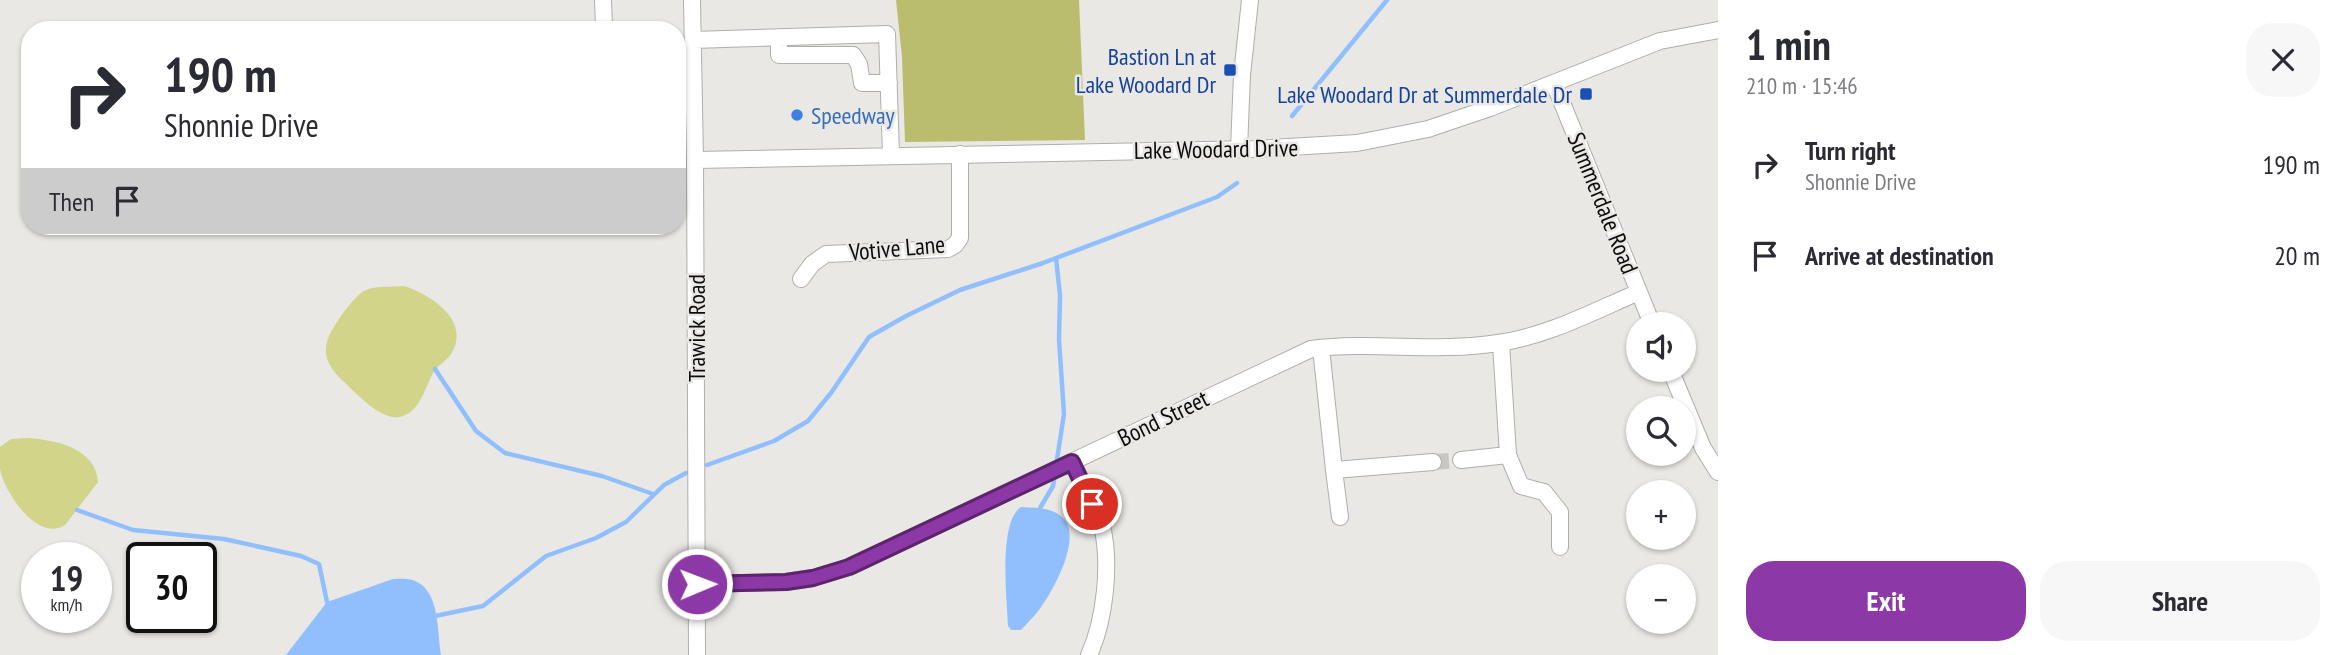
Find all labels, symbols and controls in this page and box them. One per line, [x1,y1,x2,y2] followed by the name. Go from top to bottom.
[1746,17,1831,72] text: 1 min
[2246,23,2320,97] button: close
[1076,41,1216,100] place label: Bastion Ln at Lake Woodard Dr
[164,42,277,106] text: 190 m
[49,49,140,140] icon: right
[1222,62,1238,78] marker: Bastion Ln at Lake Woodard Dr
[1746,71,1858,100] text: 210 m · 15:46
[1277,79,1572,110] place label: Lake Woodard Dr at Summerdale Dr
[1578,86,1594,102] marker: Lake Woodard Dr at Summerdale Dr
[811,100,895,131] place label: Speedway
[164,104,319,146] text: Shonnie Drive
[789,107,805,123] marker: Speedway
[1561,128,1645,278] street label: Summerdale Road
[1133,132,1299,166] street label: Lake Woodard Drive
[1805,134,1896,167] text: Turn right
[1746,146,1784,184] icon: right
[2262,148,2320,181] text: 190 m
[1805,167,1916,196] text: Shonnie Drive
[108,182,146,220] icon: arrive
[49,185,94,218] text: Then
[847,228,946,268] street label: Votive Lane
[1746,237,1784,275] icon: arrive
[1805,239,1994,272] text: Arrive at destination
[2274,239,2320,272] text: 20 m
[681,274,712,382] street label: Trawick Road
[1626,312,1696,634] map controls
[1626,312,1696,382] button: sound
[1112,383,1214,453] street label: Bond Street
[1626,396,1696,466] button: search
[1062,474,1122,534] pin
[1626,480,1696,550] button: +
[1073,485,1111,523] icon: arrive
[126,542,217,633] speed limit sign: 30
[660,547,734,621] position arrow
[50,555,83,601] text: 19
[1746,561,2026,641] button: Exit
[2040,561,2320,641] button: Share
[1626,564,1696,634] button: −
[51,593,82,616] text: km/h

